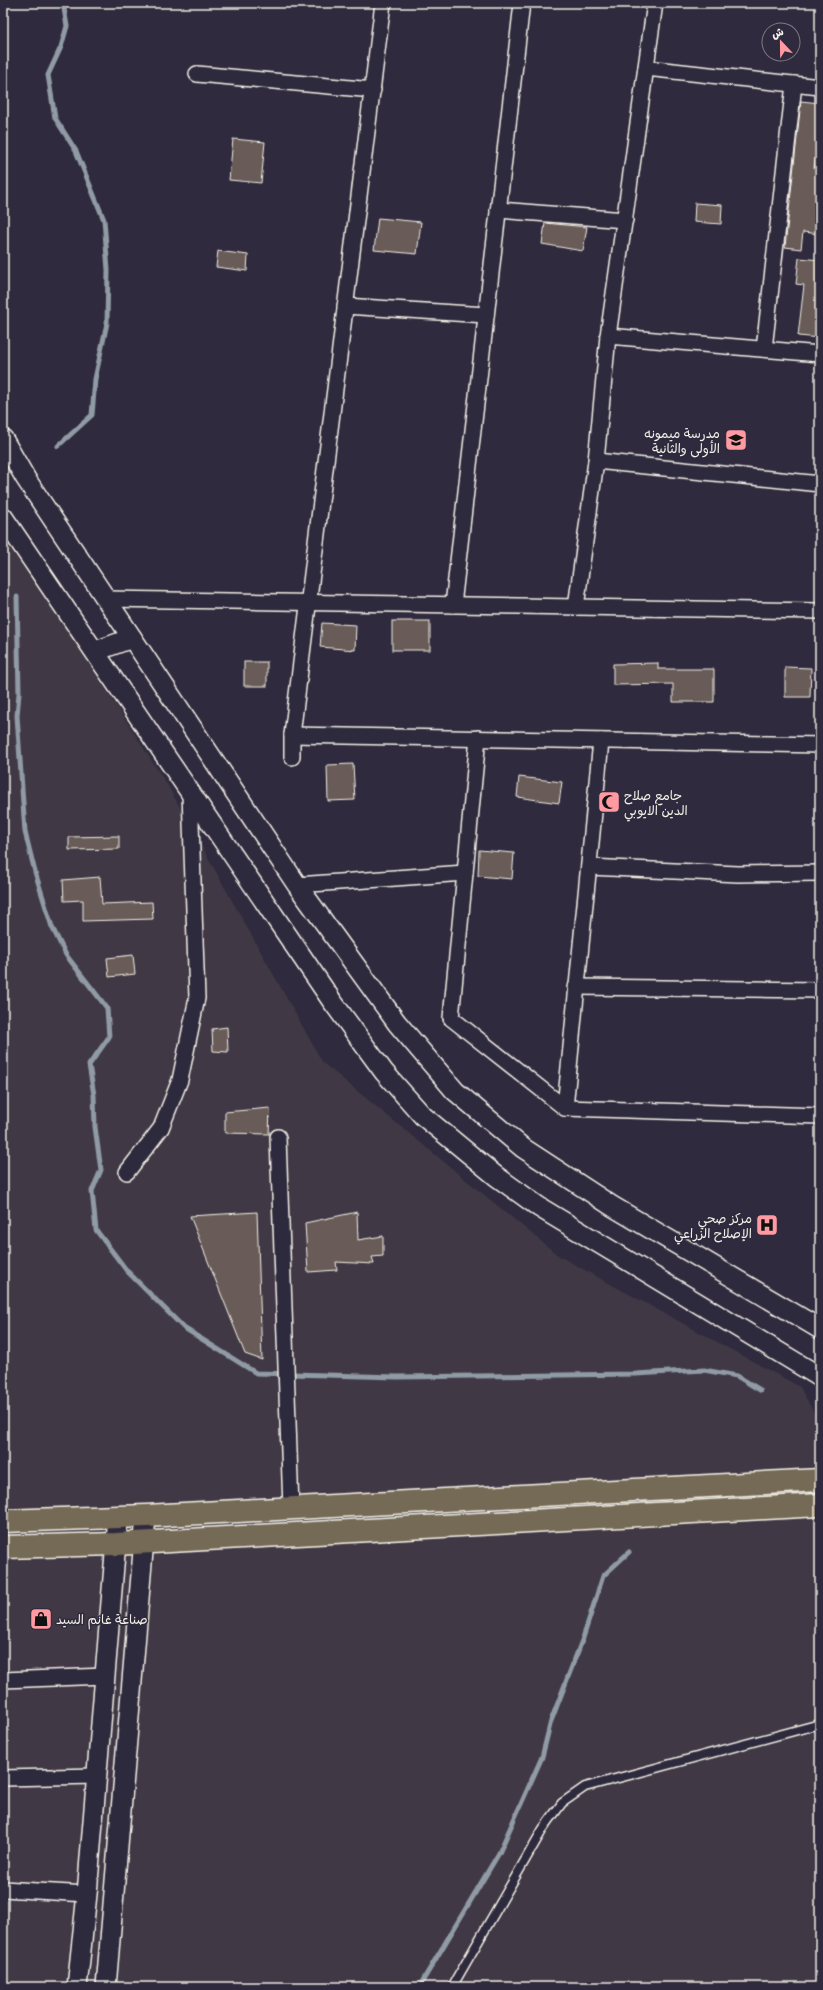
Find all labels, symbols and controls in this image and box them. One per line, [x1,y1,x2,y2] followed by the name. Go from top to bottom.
[761,22,801,62] north arrow
[768,22,787,44] text: ش
[644,422,720,460] place label: مدرسة ميمونه الأولى والثانية
[723,427,749,453] school or university icon: مدرسة ميمونه الأولى والثانية
[624,784,688,822] place label: جامع صلاح الدين الايوبي
[596,789,622,815] mosque icon: جامع صلاح الدين الايوبي
[674,1207,752,1245] place label: مركز صحي الإصلاح الزراعي
[754,1212,780,1238] hospital icon: مركز صحي الإصلاح الزراعي
[28,1606,54,1632] shop icon: صناعة غانم السيد
[56,1608,148,1631] place label: صناعة غانم السيد

